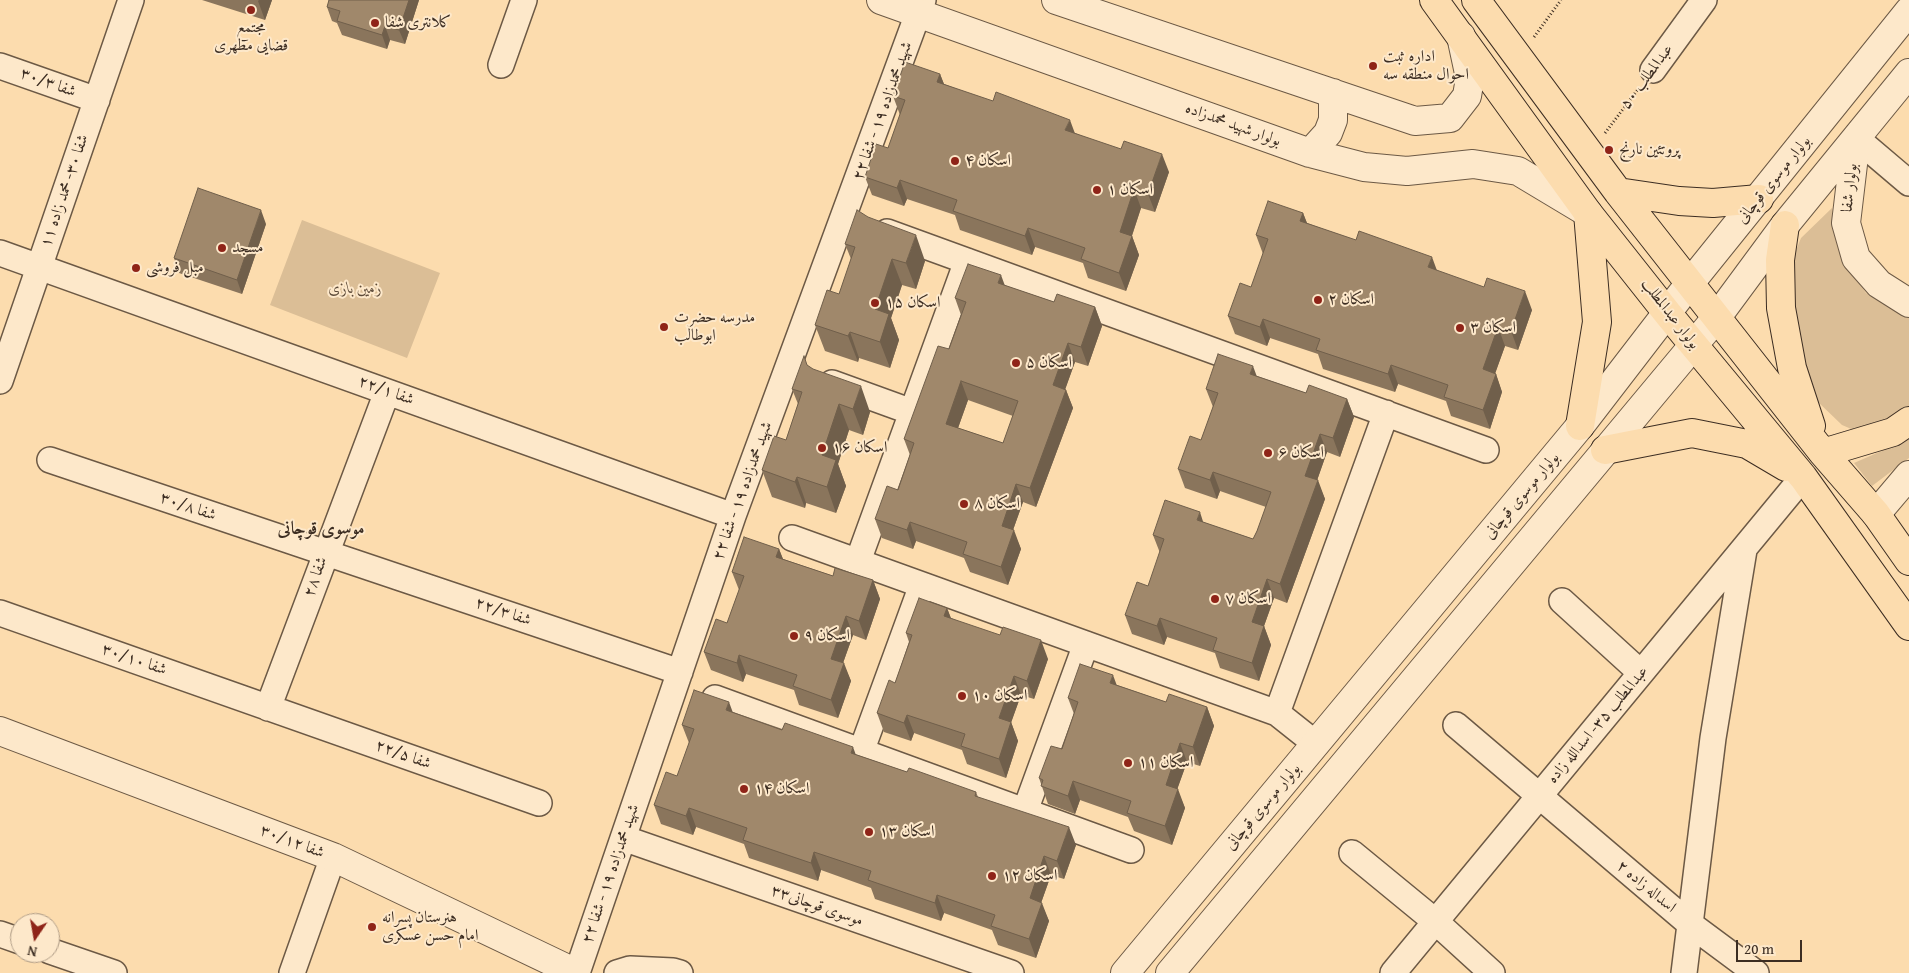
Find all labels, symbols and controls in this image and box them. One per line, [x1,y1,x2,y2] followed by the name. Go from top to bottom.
[245,4,257,16] marker: مجتمع قضایی مطهری
[385,13,451,33] place label: کلانتری شفا
[369,17,381,29] marker: کلانتری شفا
[214,18,288,56] place label: مجتمع قضایی مطهری
[849,39,917,183] street label: شهید محمدزاده ۱۹ - شفا ۲۲
[1616,41,1678,113] street label: عبدالمطلب ۵۰
[1383,47,1469,85] place label: اداره ثبت احوال منطقه سه
[1367,60,1379,72] marker: اداره ثبت احوال منطقه سه
[17,64,79,102] street label: ۳۰/۳ شفا
[1183,99,1283,151] street label: بولوار شهید محمدزاده
[37,132,93,250] street label: شفا ۳۰- محمد زاده ۱۱
[1733,132,1815,228] street label: بولوار موسوی قوچانی
[1619,140,1680,160] place label: پروتئین نارنج
[1603,144,1615,156] marker: پروتئین نارنج
[965,151,1011,171] place label: اسکان ۴
[949,155,961,167] marker: اسکان ۴
[1838,163,1862,213] street label: بولوار شفا
[1107,180,1153,200] place label: اسکان ۱
[1091,184,1103,196] marker: اسکان ۱
[232,238,263,258] place label: مسجد
[216,242,228,254] marker: مسجد
[146,258,204,278] place label: مبل فروشی
[130,262,142,274] marker: مبل فروشی
[1636,275,1704,353] street label: بولوار عبدالمطلب
[328,279,382,299] park label: زمین بازی
[1328,290,1374,310] place label: اسکان ۲
[885,293,940,313] place label: اسکان ۱۵
[1312,294,1324,306] marker: اسکان ۲
[869,297,881,309] marker: اسکان ۱۵
[674,308,755,346] place label: مدرسه حضرت ابوطالب
[1470,318,1516,338] place label: اسکان ۳
[658,321,670,333] marker: مدرسه حضرت ابوطالب
[1454,322,1466,334] marker: اسکان ۳
[1026,353,1072,373] place label: اسکان ۵
[1010,357,1022,369] marker: اسکان ۵
[355,372,417,410] street label: ۲۲/۱ شفا
[709,419,777,563] street label: شهید محمدزاده ۱۹ - شفا ۲۲
[832,438,887,458] place label: اسکان ۱۶
[816,442,828,454] marker: اسکان ۱۶
[1278,443,1324,463] place label: اسکان ۶
[1262,447,1274,459] marker: اسکان ۶
[1480,449,1564,543] street label: بولوار موسوی قوچانی
[157,488,219,526] street label: شفا ۳۰/۸
[974,494,1020,514] place label: اسکان ۸
[958,498,970,510] marker: اسکان ۸
[277,518,365,540] district label: موسوی قوچانی
[300,554,332,600] street label: شفا ۲۸
[1225,589,1271,609] place label: اسکان ۷
[472,593,534,631] street label: شفا ۲۲/۳
[1209,593,1221,605] marker: اسکان ۷
[804,626,850,646] place label: اسکان ۹
[788,630,800,642] marker: اسکان ۹
[99,640,169,680] street label: شفا ۳۰/۱۰
[1543,662,1653,788] street label: عبدالمطلب ۳۵- اسدالله زاده
[972,686,1027,706] place label: اسکان ۱۰
[956,690,968,702] marker: اسکان ۱۰
[372,736,434,774] street label: شفا ۲۲/۵
[1138,753,1193,773] place label: اسکان ۱۱
[1122,757,1134,769] marker: اسکان ۱۱
[1221,760,1305,854] street label: بولوار موسوی قوچانی
[754,779,809,799] place label: اسکان ۱۴
[738,783,750,795] marker: اسکان ۱۴
[578,802,644,946] street label: شهید محمدزاده ۱۹ - شفا ۲۲
[257,821,327,863] street label: شفا ۳۰/۱۲
[879,822,934,842] place label: اسکان ۱۳
[863,826,875,838] marker: اسکان ۱۳
[1612,857,1680,917] street label: اسداله زاده ۲
[1002,866,1057,886] place label: اسکان ۱۲
[986,870,998,882] marker: اسکان ۱۲
[768,881,866,931] street label: موسوی قوچانی۳۳
[382,908,479,946] place label: هنرستان پسرانه امام حسن عسکری
[10,913,60,963] north arrow
[366,921,378,933] marker: هنرستان پسرانه امام حسن عسکری
[1739,930,1805,962] scale bar
[1744,938,1774,959] text: 20 m
[25,941,39,962] text: N

